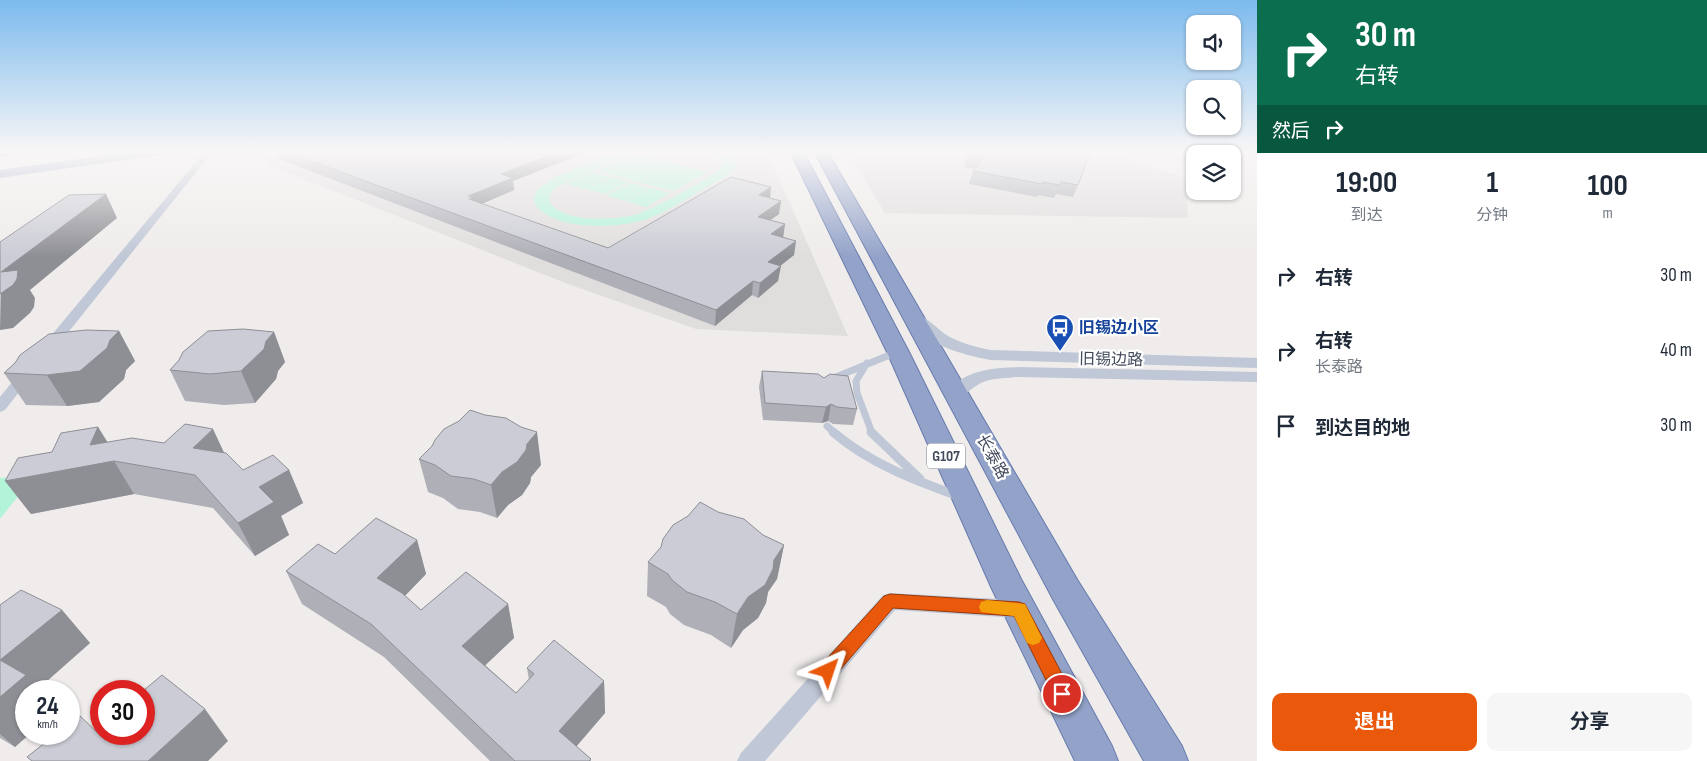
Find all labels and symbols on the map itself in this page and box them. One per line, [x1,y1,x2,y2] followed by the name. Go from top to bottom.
[1045,313,1075,352] bus stop icon: 旧锡边小区
[1079,318,1159,338] place label: 旧锡边小区
[1079,350,1143,370] street label: 旧锡边路
[972,431,1012,483] street label: 长泰路
[927,444,965,468] road number: G107
[801,644,853,696] position arrow
[1041,673,1083,715] pin
[90,680,155,745] speed limit sign: 30

